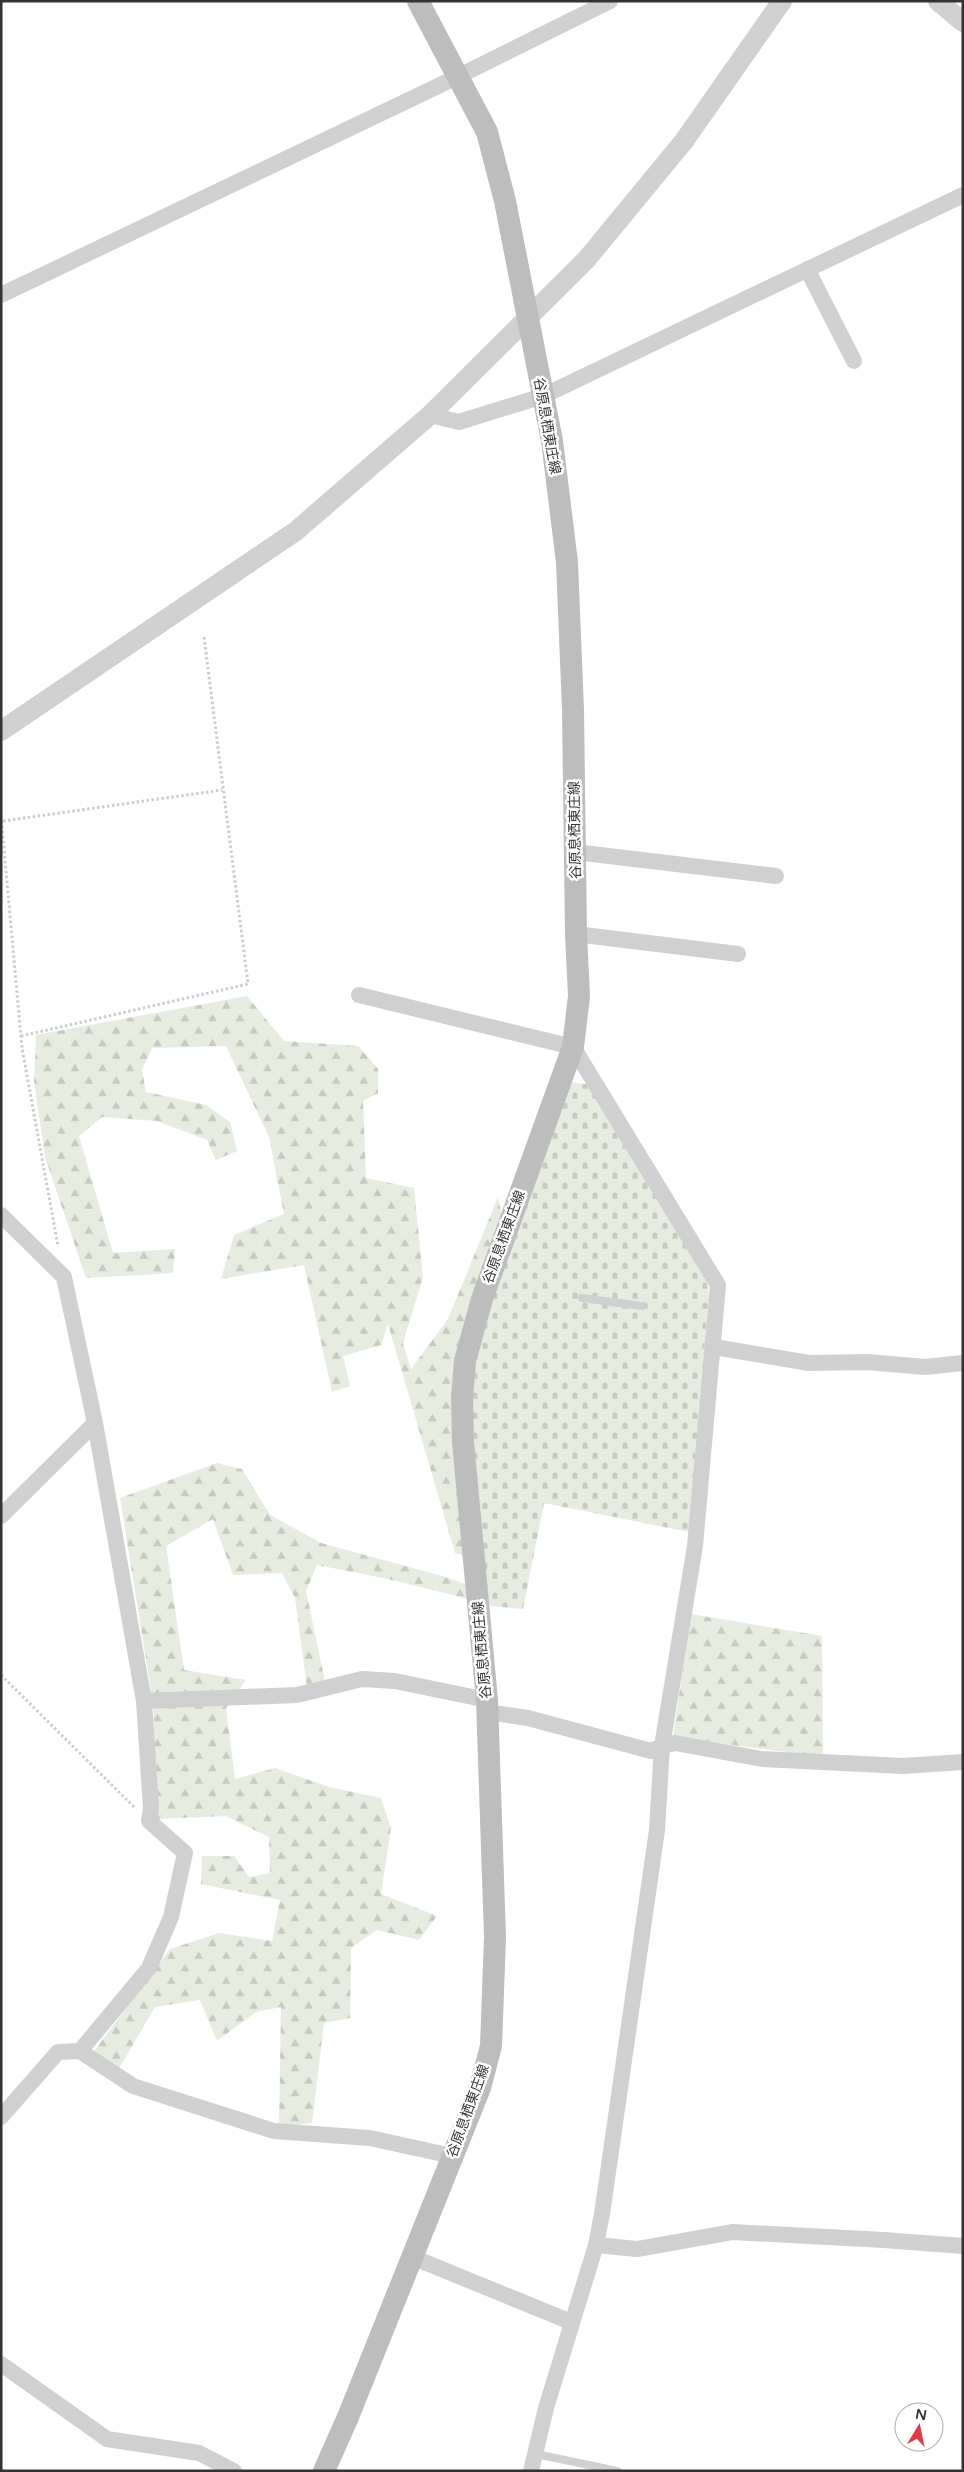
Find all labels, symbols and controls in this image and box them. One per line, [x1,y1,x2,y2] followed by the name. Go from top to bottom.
[530,376,564,476] street label: 谷原息栖東庄線
[566,781,584,879] street label: 谷原息栖東庄線
[479,1188,529,1286] street label: 谷原息栖東庄線
[469,1600,495,1700] street label: 谷原息栖東庄線
[443,2062,493,2160] street label: 谷原息栖東庄線
[894,2402,944,2452] north arrow
[914,2405,928,2424] text: N

